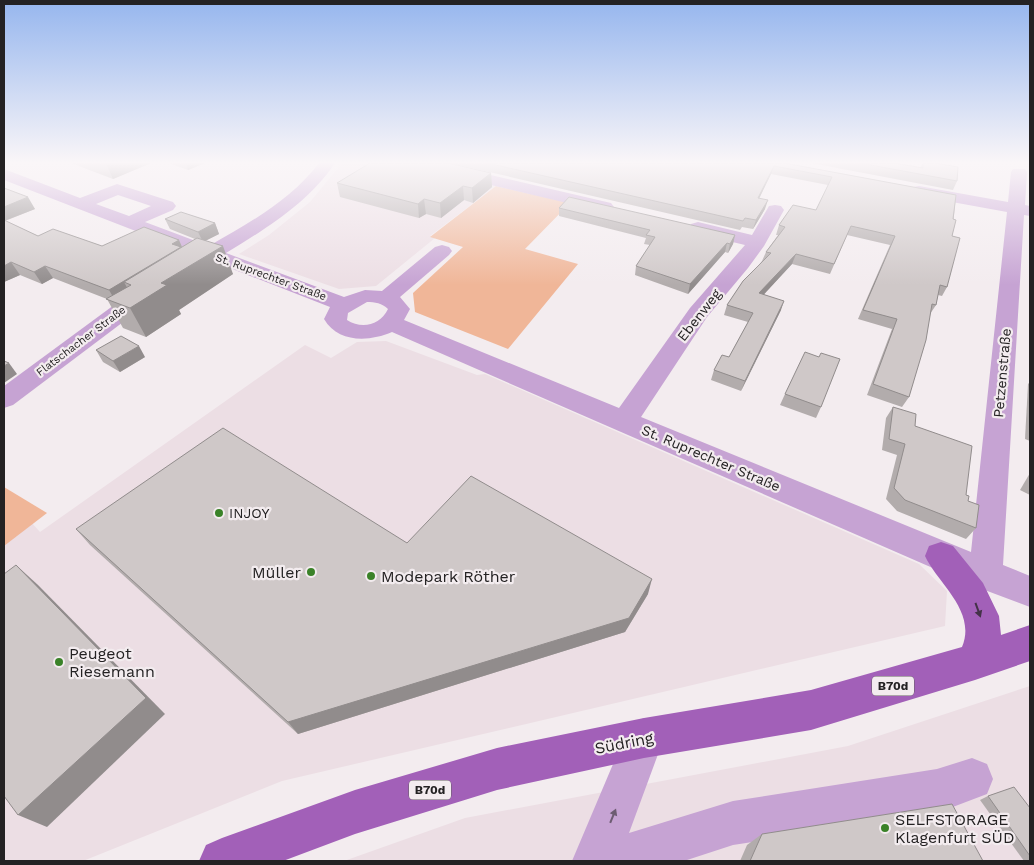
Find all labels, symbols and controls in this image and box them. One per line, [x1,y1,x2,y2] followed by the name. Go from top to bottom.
[214,251,328,303] street label: St. Ruprechter Straße
[674,285,725,344] street label: Ebenweg
[34,303,128,379] street label: Flatschacher Straße
[990,328,1014,418] street label: Petzenstraße
[639,422,783,494] street label: St. Ruprechter Straße
[229,505,270,521] place label: INJOY
[213,507,225,519] marker: INJOY
[252,563,301,582] place label: Müller
[305,566,317,578] marker: Müller
[381,567,516,586] place label: Modepark Röther
[365,570,377,582] marker: Modepark Röther
[974,603,982,618] one-way arrow
[69,644,155,681] place label: Peugeot Riesemann
[53,656,65,668] marker: Peugeot Riesemann
[872,676,914,696] road number: B70d
[593,728,655,758] street label: Südring
[409,780,451,800] road number: B70d
[609,809,617,823] one-way arrow
[895,810,1014,847] place label: SELFSTORAGE Klagenfurt SÜD
[879,822,891,834] marker: SELFSTORAGE Klagenfurt SÜD

